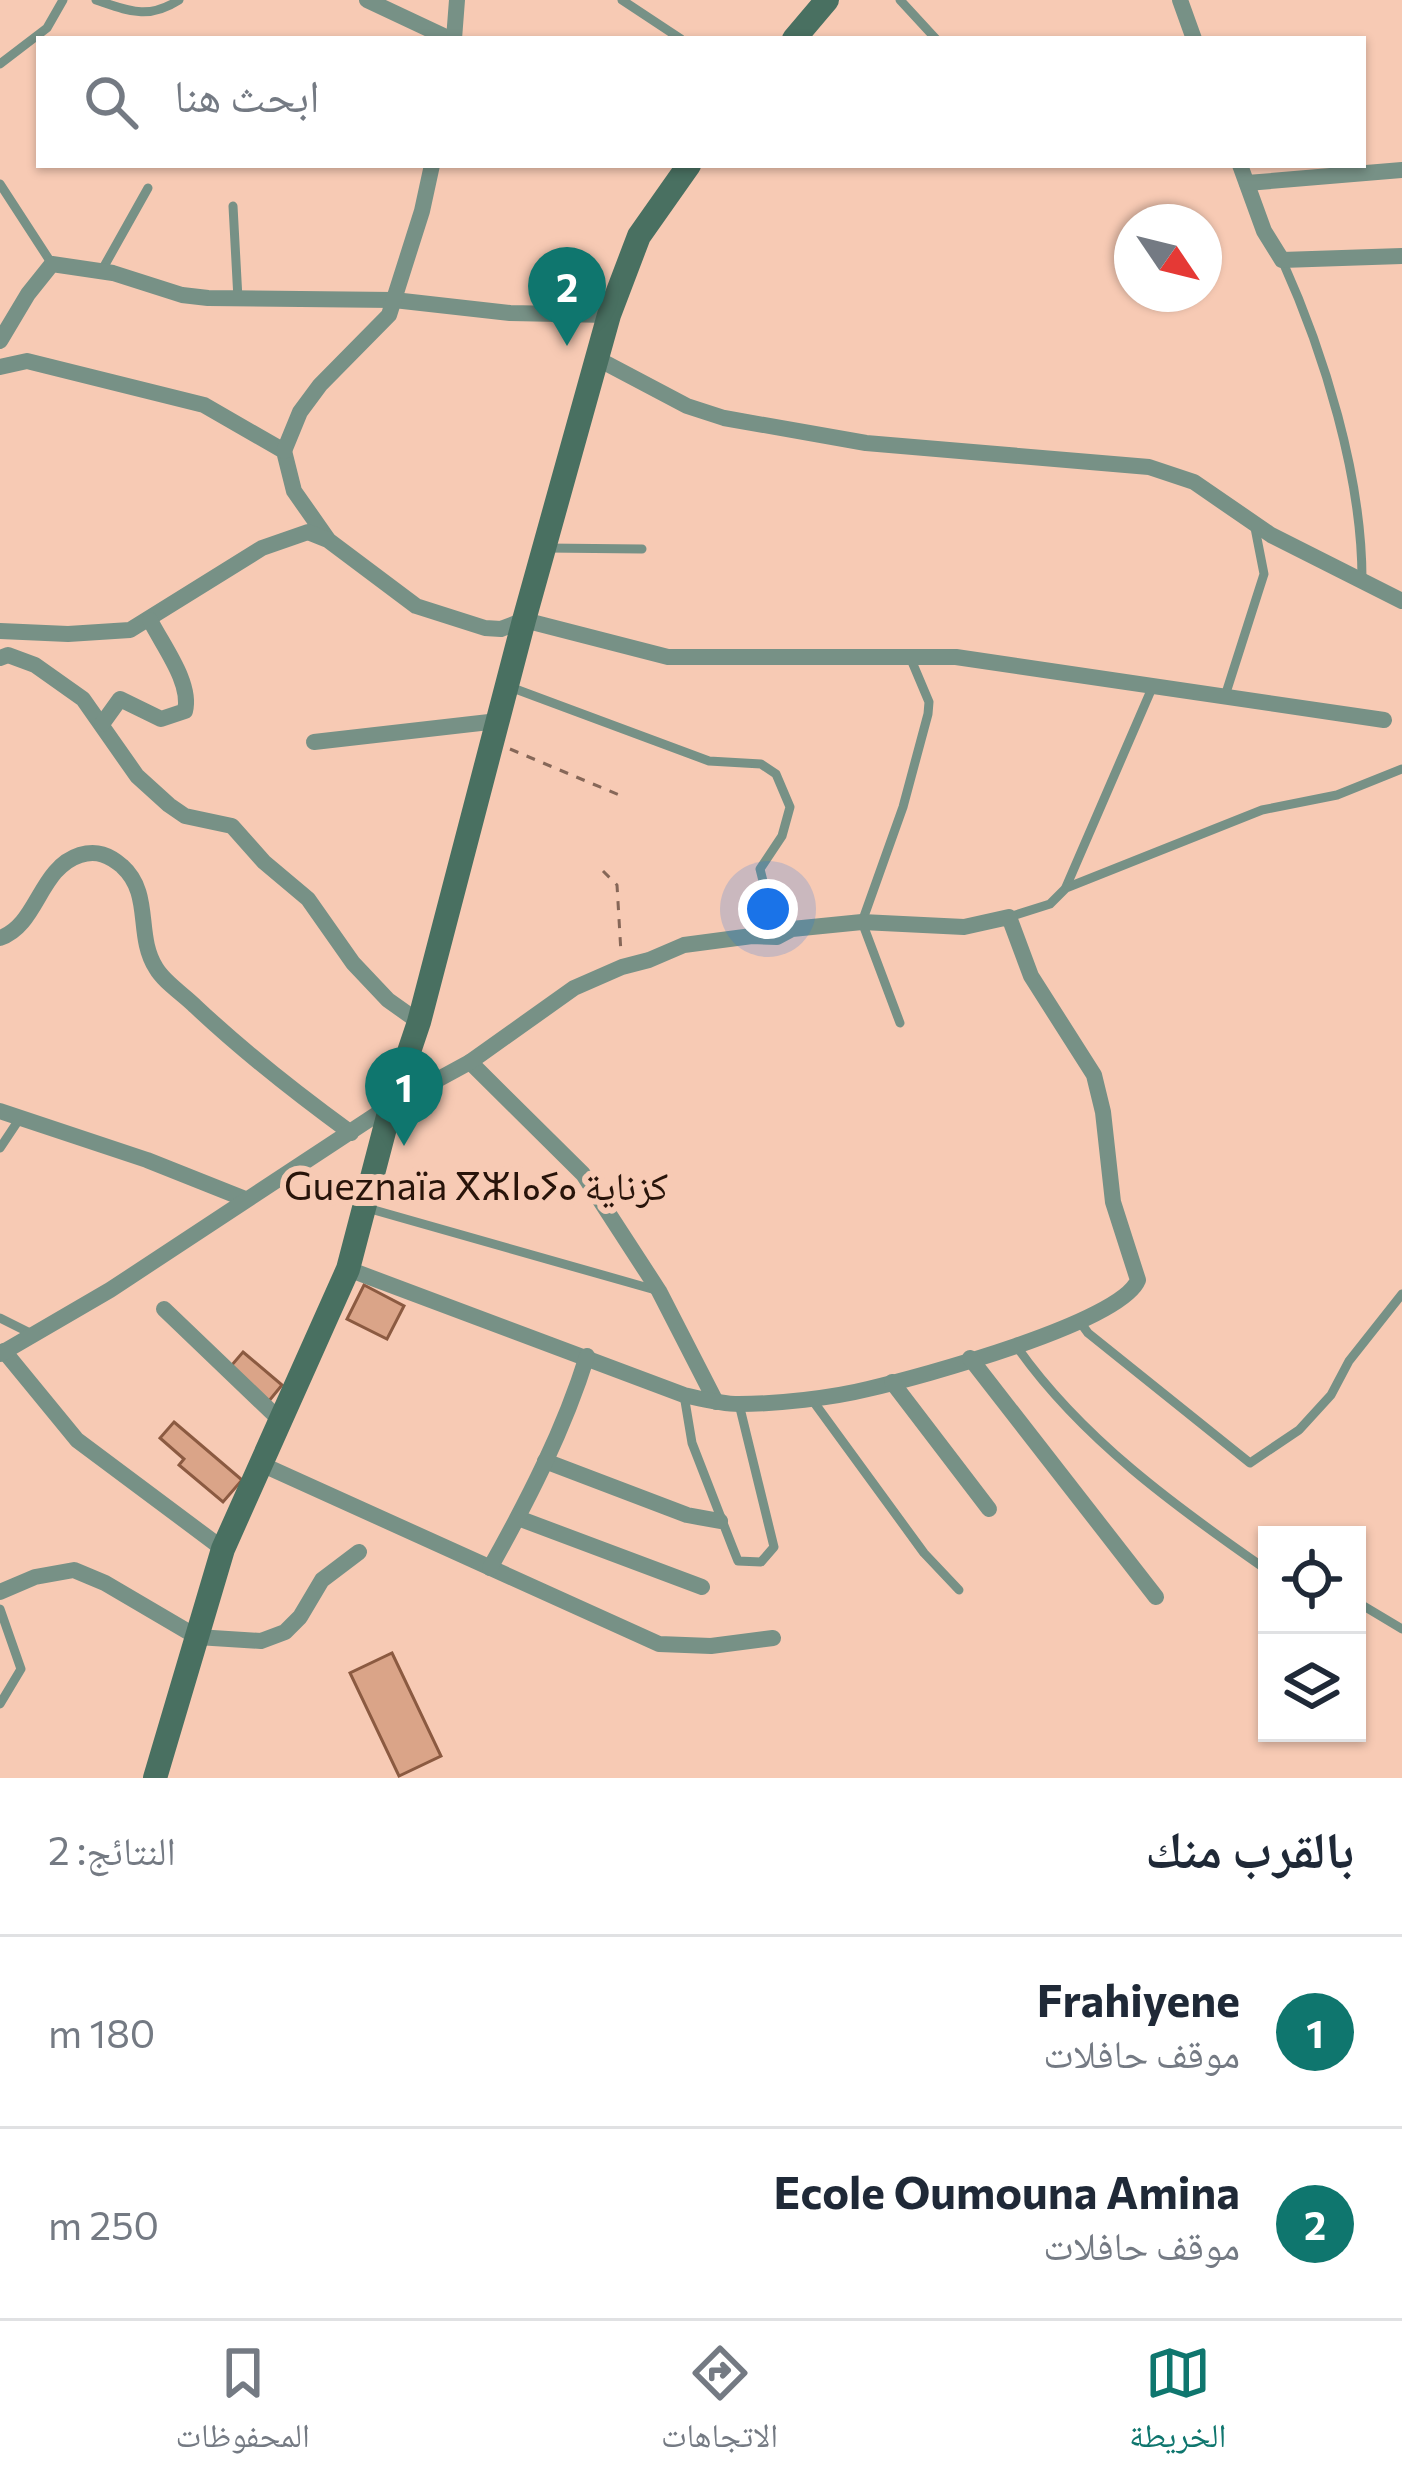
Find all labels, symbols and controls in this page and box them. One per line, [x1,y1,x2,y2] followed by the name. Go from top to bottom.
[36,36,1366,168] search box
[174,66,320,121] text: ابحث هنا
[78,69,144,135] icon: search
[1114,204,1222,312] north arrow
[528,247,606,346] pin: 2
[738,879,798,939] your location
[365,1047,443,1146] pin: 1
[284,1160,668,1209] district label: Gueznaïa ⴳⵣⵏⴰⵢⴰ كزناية
[1258,1526,1366,1742] map controls
[1258,1526,1366,1634] button: locate
[1258,1634,1366,1742] button: layers
[1145,1816,1354,1879] text: بالقرب منك
[48,1825,176,1873] text: النتائج: 2
[1037,1971,1240,2026] text: Frahiyene
[48,2008,155,2056] text: 180 m
[1306,2008,1324,2056] text: 1
[1043,2028,1240,2076] text: موقف حافلات
[774,2163,1240,2218] text: Ecole Oumouna Amina
[48,2200,159,2248] text: 250 m
[1304,2200,1326,2248] text: 2
[1043,2220,1240,2268] text: موقف حافلات
[176,2340,310,2468] tab: المحفوظات
[661,2340,778,2468] tab: الاتجاهات
[1129,2340,1226,2468] tab: الخريطة

